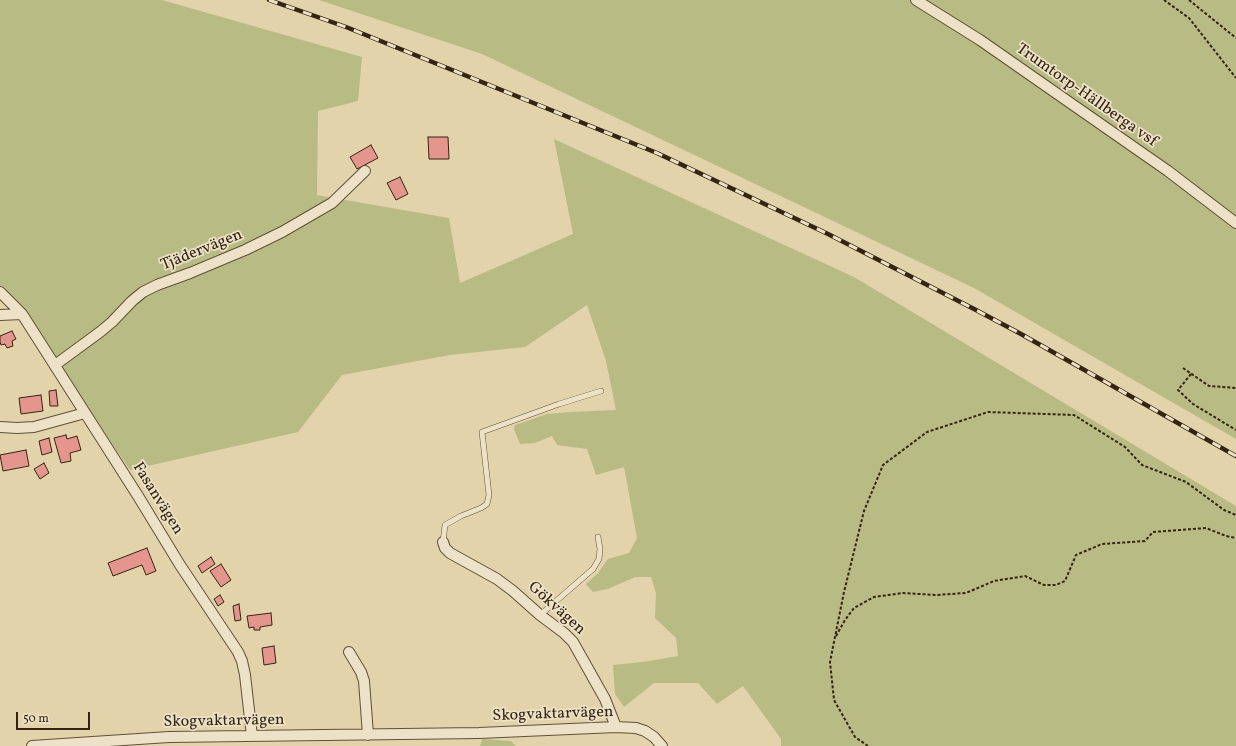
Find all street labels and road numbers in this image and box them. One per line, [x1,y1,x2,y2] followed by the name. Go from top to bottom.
[1012,40,1160,152] street label: Trumtorp-Hällberga vsf
[158,226,246,276] street label: Tjädervägen
[127,459,187,539] street label: Fasanvägen
[523,578,589,640] street label: Gökvägen
[492,703,614,727] street label: Skogvaktarvägen
[163,711,285,733] street label: Skogvaktarvägen

